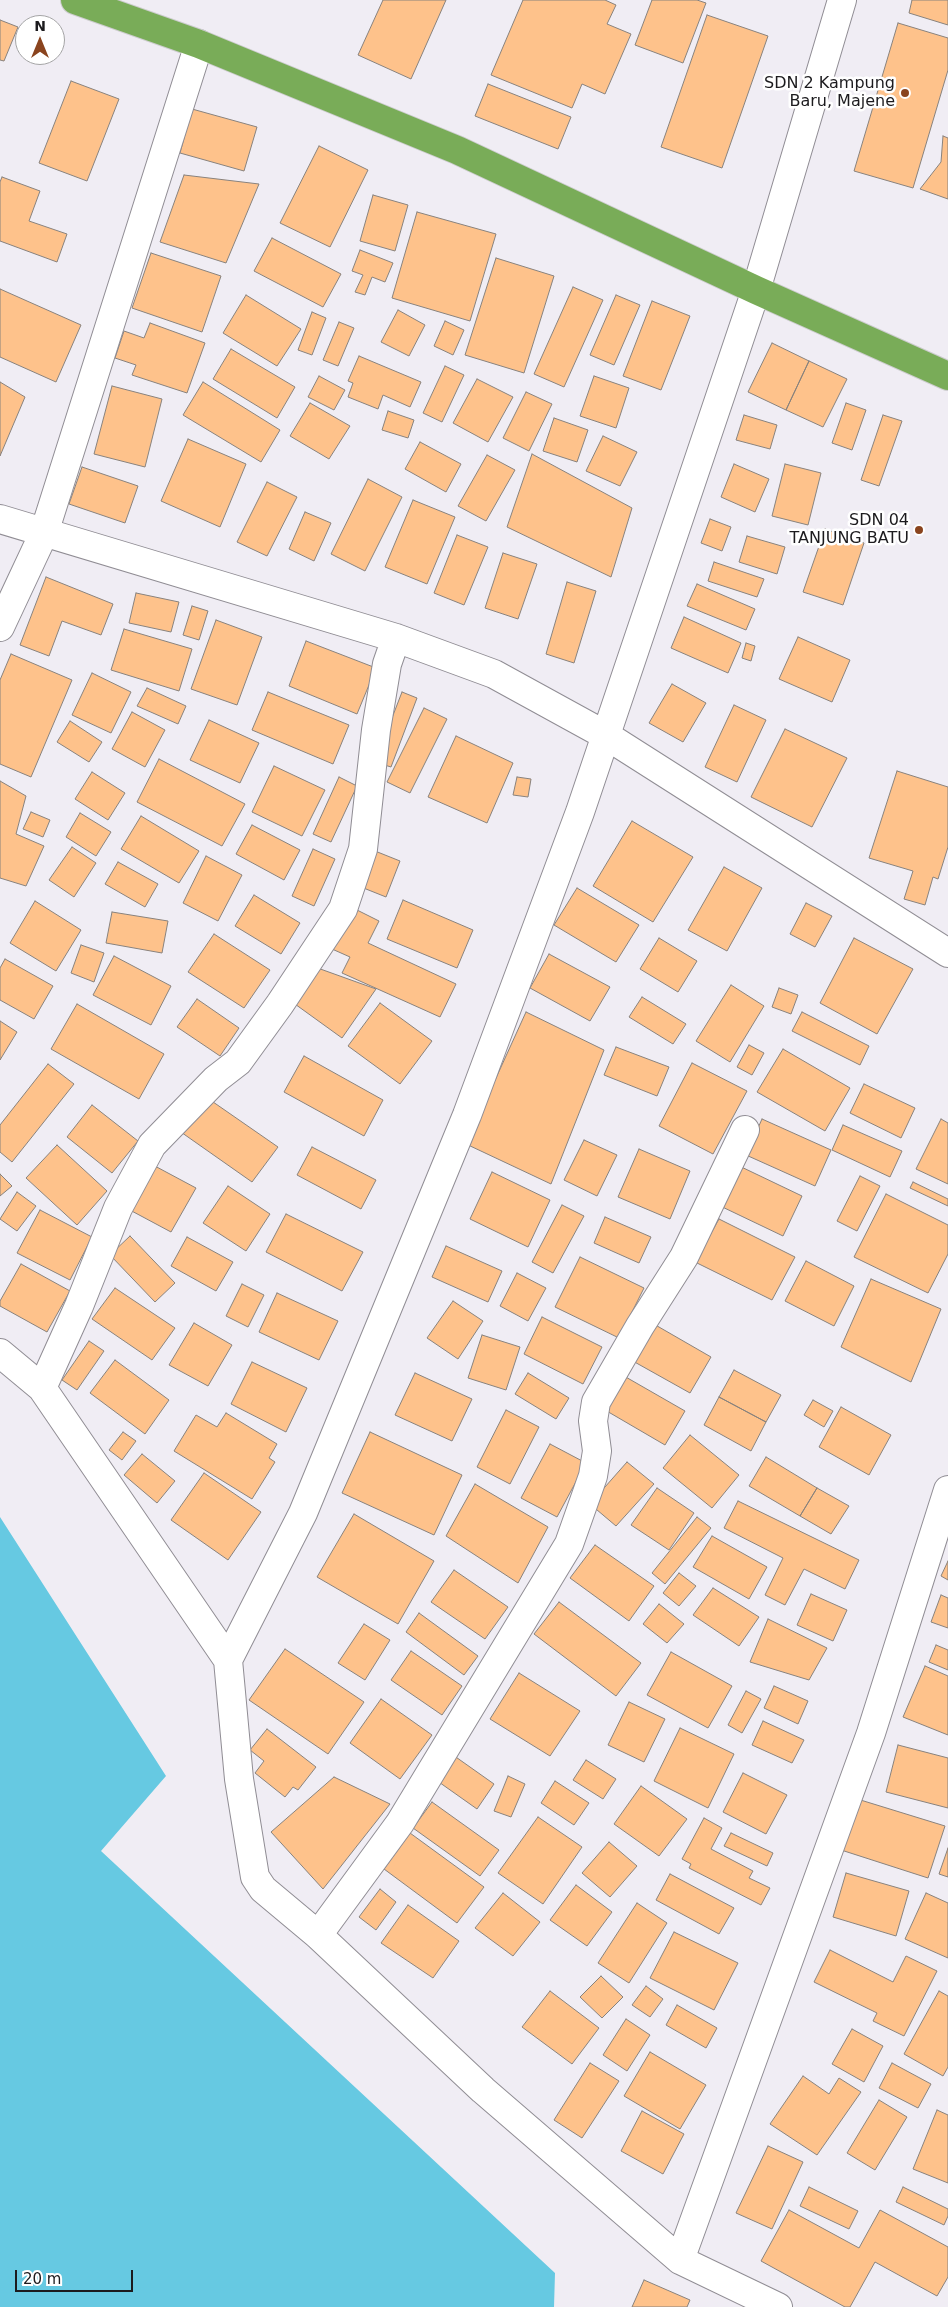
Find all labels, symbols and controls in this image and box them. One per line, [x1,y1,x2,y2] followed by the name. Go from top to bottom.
[15,15,65,65] north arrow
[34,18,46,34] text: N
[764,74,895,112] place label: SDN 2 Kampung Baru, Majene
[899,87,911,99] marker: SDN 2 Kampung Baru, Majene
[790,511,909,549] place label: SDN 04 TANJUNG BATU
[913,524,925,536] marker: SDN 04 TANJUNG BATU
[18,2260,135,2292] scale bar
[23,2270,61,2288] text: 20 m

